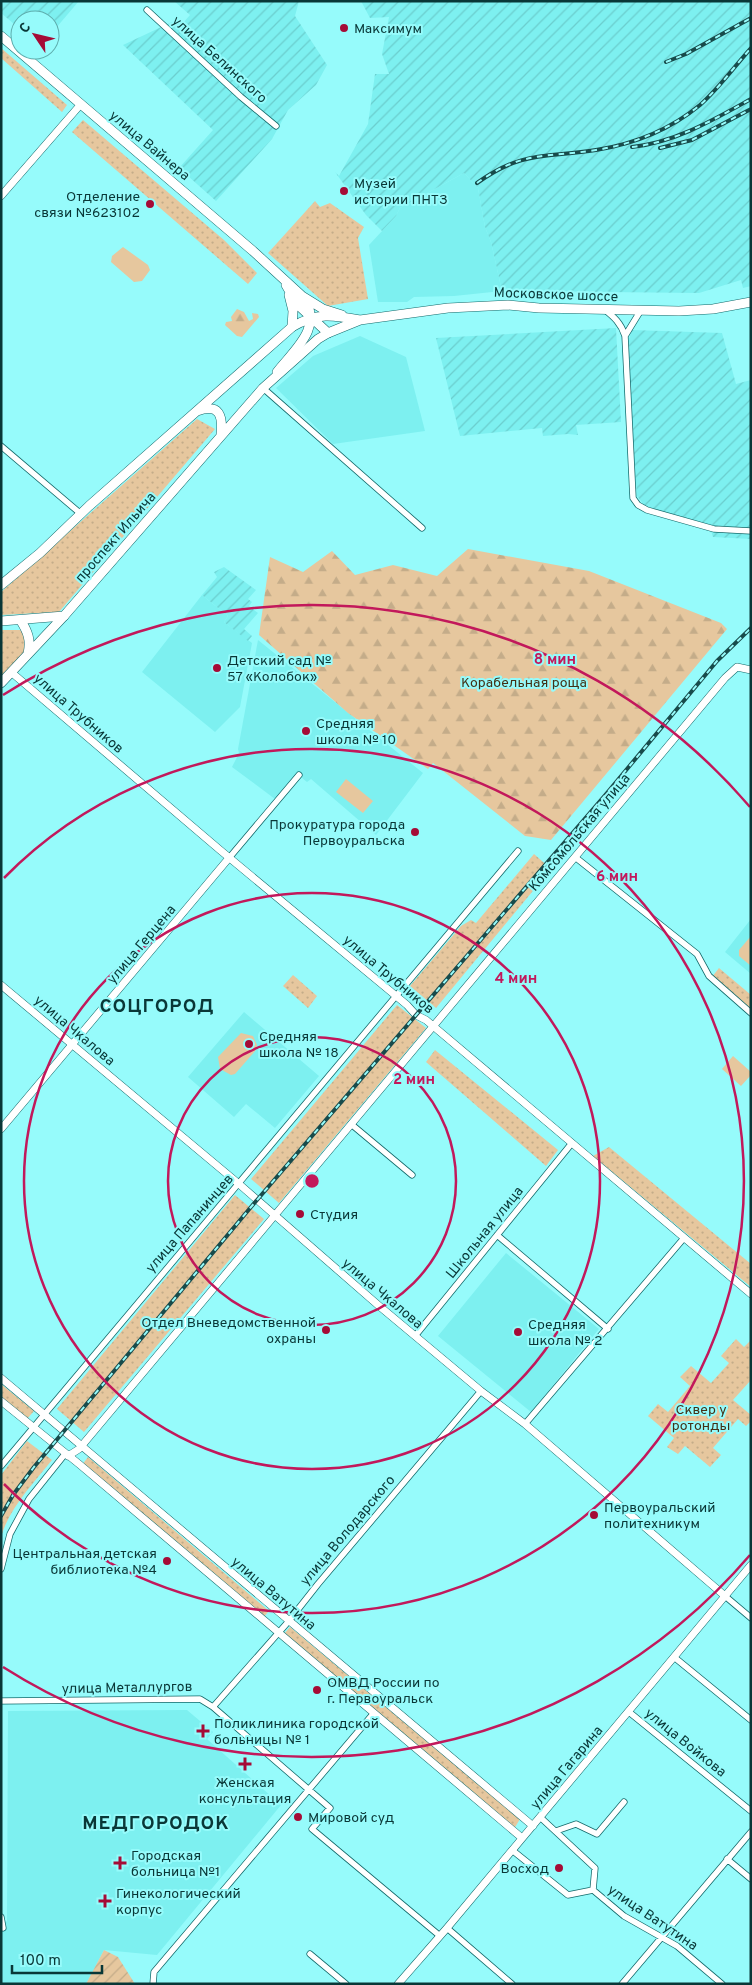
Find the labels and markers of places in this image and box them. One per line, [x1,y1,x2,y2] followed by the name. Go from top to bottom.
[354,21,422,38] place label: Максимум
[338,22,350,34] marker: Максимум
[354,176,448,209] place label: Музей истории ПНТЗ
[338,185,350,197] marker: Музей истории ПНТЗ
[34,189,140,222] place label: Отделение связи №623102
[144,198,156,210] marker: Отделение связи №623102
[227,653,331,686] place label: Детский сад № 57 «Колобок»
[211,662,223,674] marker: Детский сад № 57 «Колобок»
[316,716,396,749] place label: Средняя школа № 10
[300,725,312,737] marker: Средняя школа № 10
[269,817,405,850] place label: Прокуратура города Первоуральска
[409,826,421,838] marker: Прокуратура города Первоуральска
[259,1029,339,1062] place label: Средняя школа № 18
[243,1038,255,1050] marker: Средняя школа № 18
[303,1172,321,1190] centre of rings
[310,1207,358,1224] place label: Студия
[294,1208,306,1220] marker: Студия
[141,1315,316,1348] place label: Отдел Вневедомственной охраны
[528,1317,603,1350] place label: Средняя школа № 2
[320,1324,332,1336] marker: Отдел Вневедомственной охраны
[512,1326,524,1338] marker: Средняя школа № 2
[604,1500,716,1533] place label: Первоуральский политехникум
[588,1509,600,1521] marker: Первоуральский политехникум
[12,1546,157,1579] place label: Центральная детская библиотека №4
[161,1555,173,1567] marker: Центральная детская библиотека №4
[327,1675,440,1708] place label: ОМВД России по г. Первоуральск
[311,1684,323,1696] marker: ОМВД России по г. Первоуральск
[214,1716,379,1749] place label: Поликлиника городской больницы № 1
[196,1724,210,1738] marker: Поликлиника городской больницы № 1
[238,1757,252,1771] marker: Женская консультация
[199,1775,291,1808] place label: Женская консультация
[308,1810,394,1827] place label: Мировой суд
[292,1811,304,1823] marker: Мировой суд
[131,1848,220,1881] place label: Городская больница №1
[113,1856,127,1870] marker: Городская больница №1
[501,1861,549,1878] place label: Восход
[553,1862,565,1874] marker: Восход
[116,1886,241,1919] place label: Гинекологический корпус
[98,1894,112,1908] marker: Гинекологический корпус

